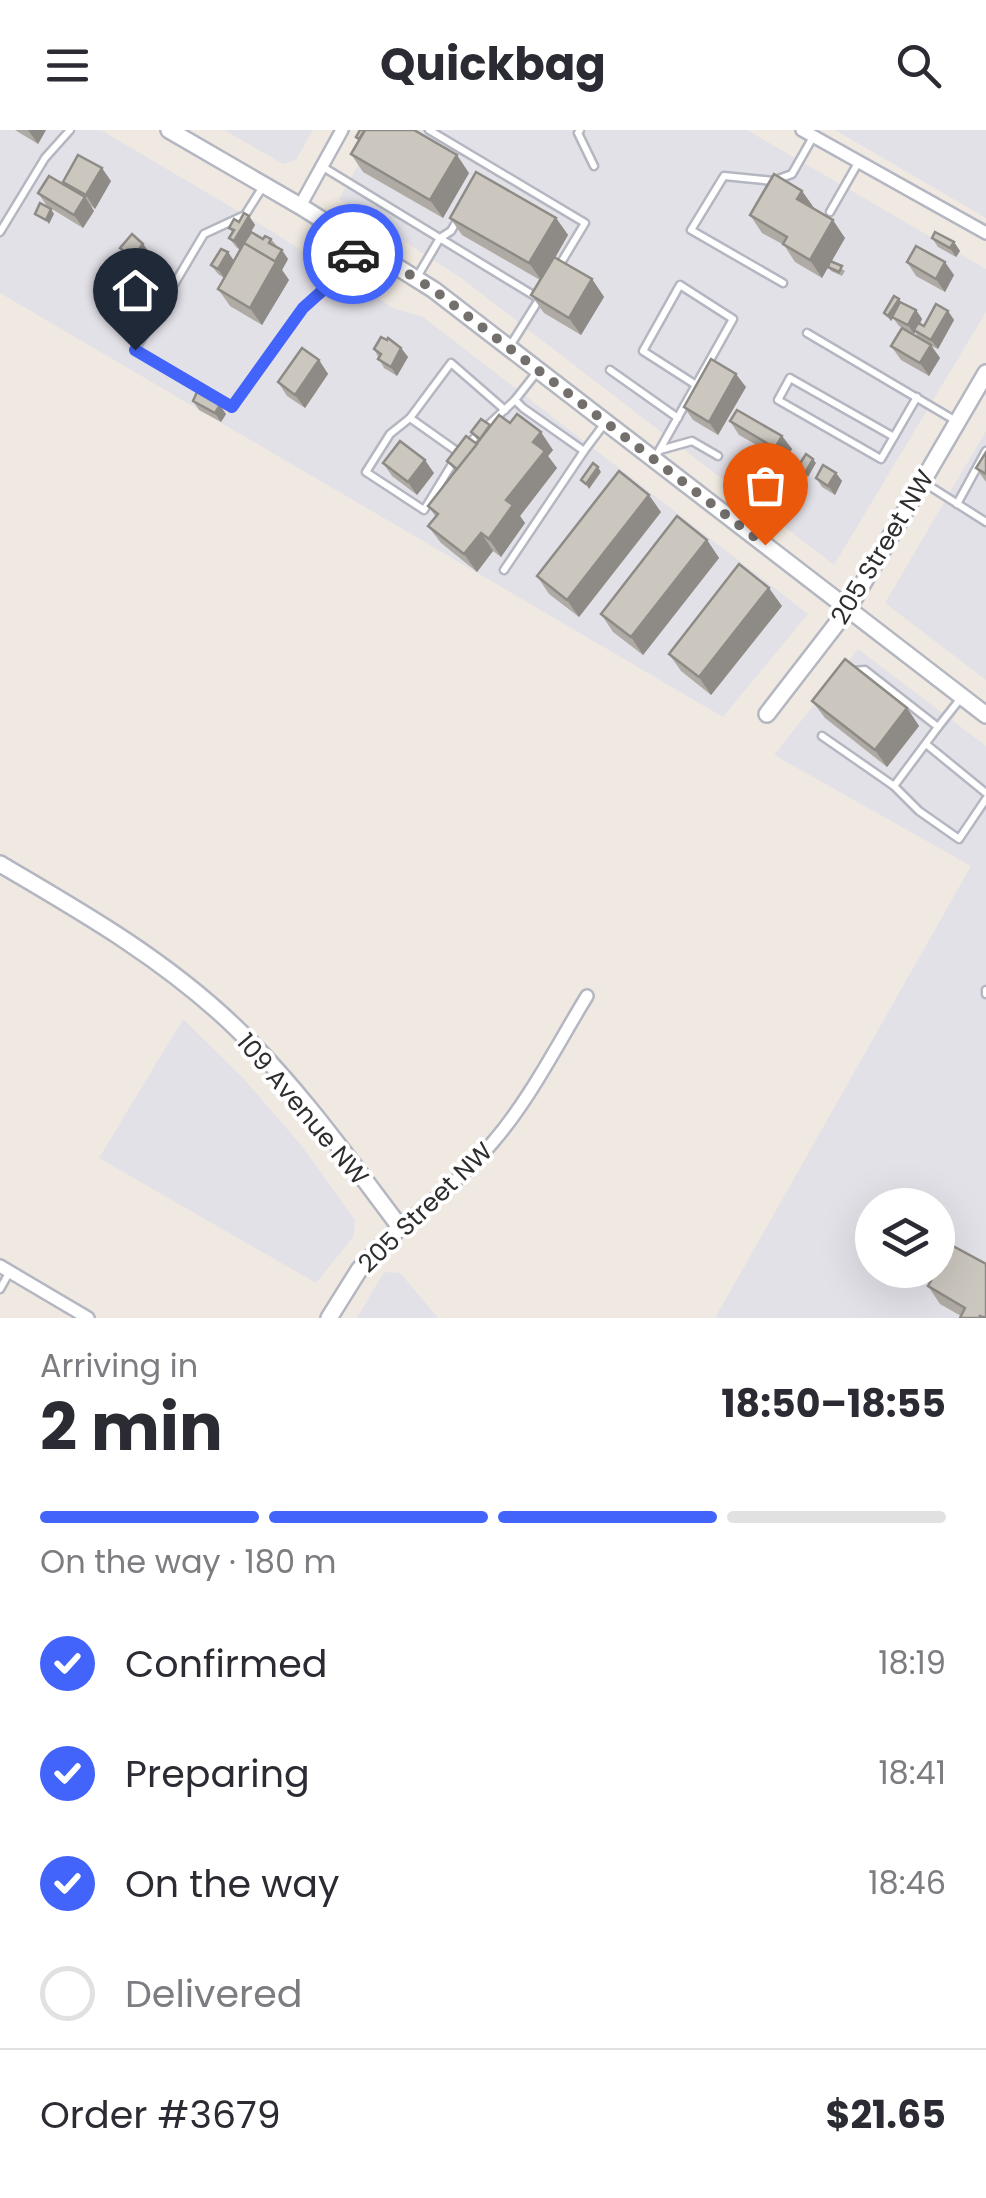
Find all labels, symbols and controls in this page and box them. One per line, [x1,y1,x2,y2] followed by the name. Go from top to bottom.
[380,33,606,96] text: Quickbag
[40,38,95,93] icon: menu
[891,38,946,93] icon: search
[303,204,403,304] courier
[326,227,381,282] icon: car
[93,248,178,351] pin
[108,263,163,318] icon: home
[723,443,808,546] pin
[738,458,793,513] icon: bag
[823,464,942,631] street label: 205 Street NW
[229,1026,377,1193] street label: 109 Avenue NW
[350,1134,500,1280] street label: 205 Street NW
[855,1188,955,1288] map controls
[855,1188,955,1288] button: layers
[40,1343,198,1388] text: Arriving in
[721,1377,946,1430] text: 18:50–18:55
[40,1382,223,1473] text: 2 min
[40,1539,336,1584] text: On the way · 180 m
[40,1636,95,1691] icon: check
[125,1637,327,1690] text: Confirmed
[878,1640,946,1685] text: 18:19
[40,1746,95,1801] icon: check
[125,1747,310,1800] text: Preparing
[878,1750,946,1795] text: 18:41
[40,1856,95,1911] icon: check
[125,1857,339,1910] text: On the way
[868,1860,946,1905] text: 18:46
[125,1967,302,2020] text: Delivered
[40,2088,281,2141] text: Order #3679
[825,2088,946,2141] text: $21.65

